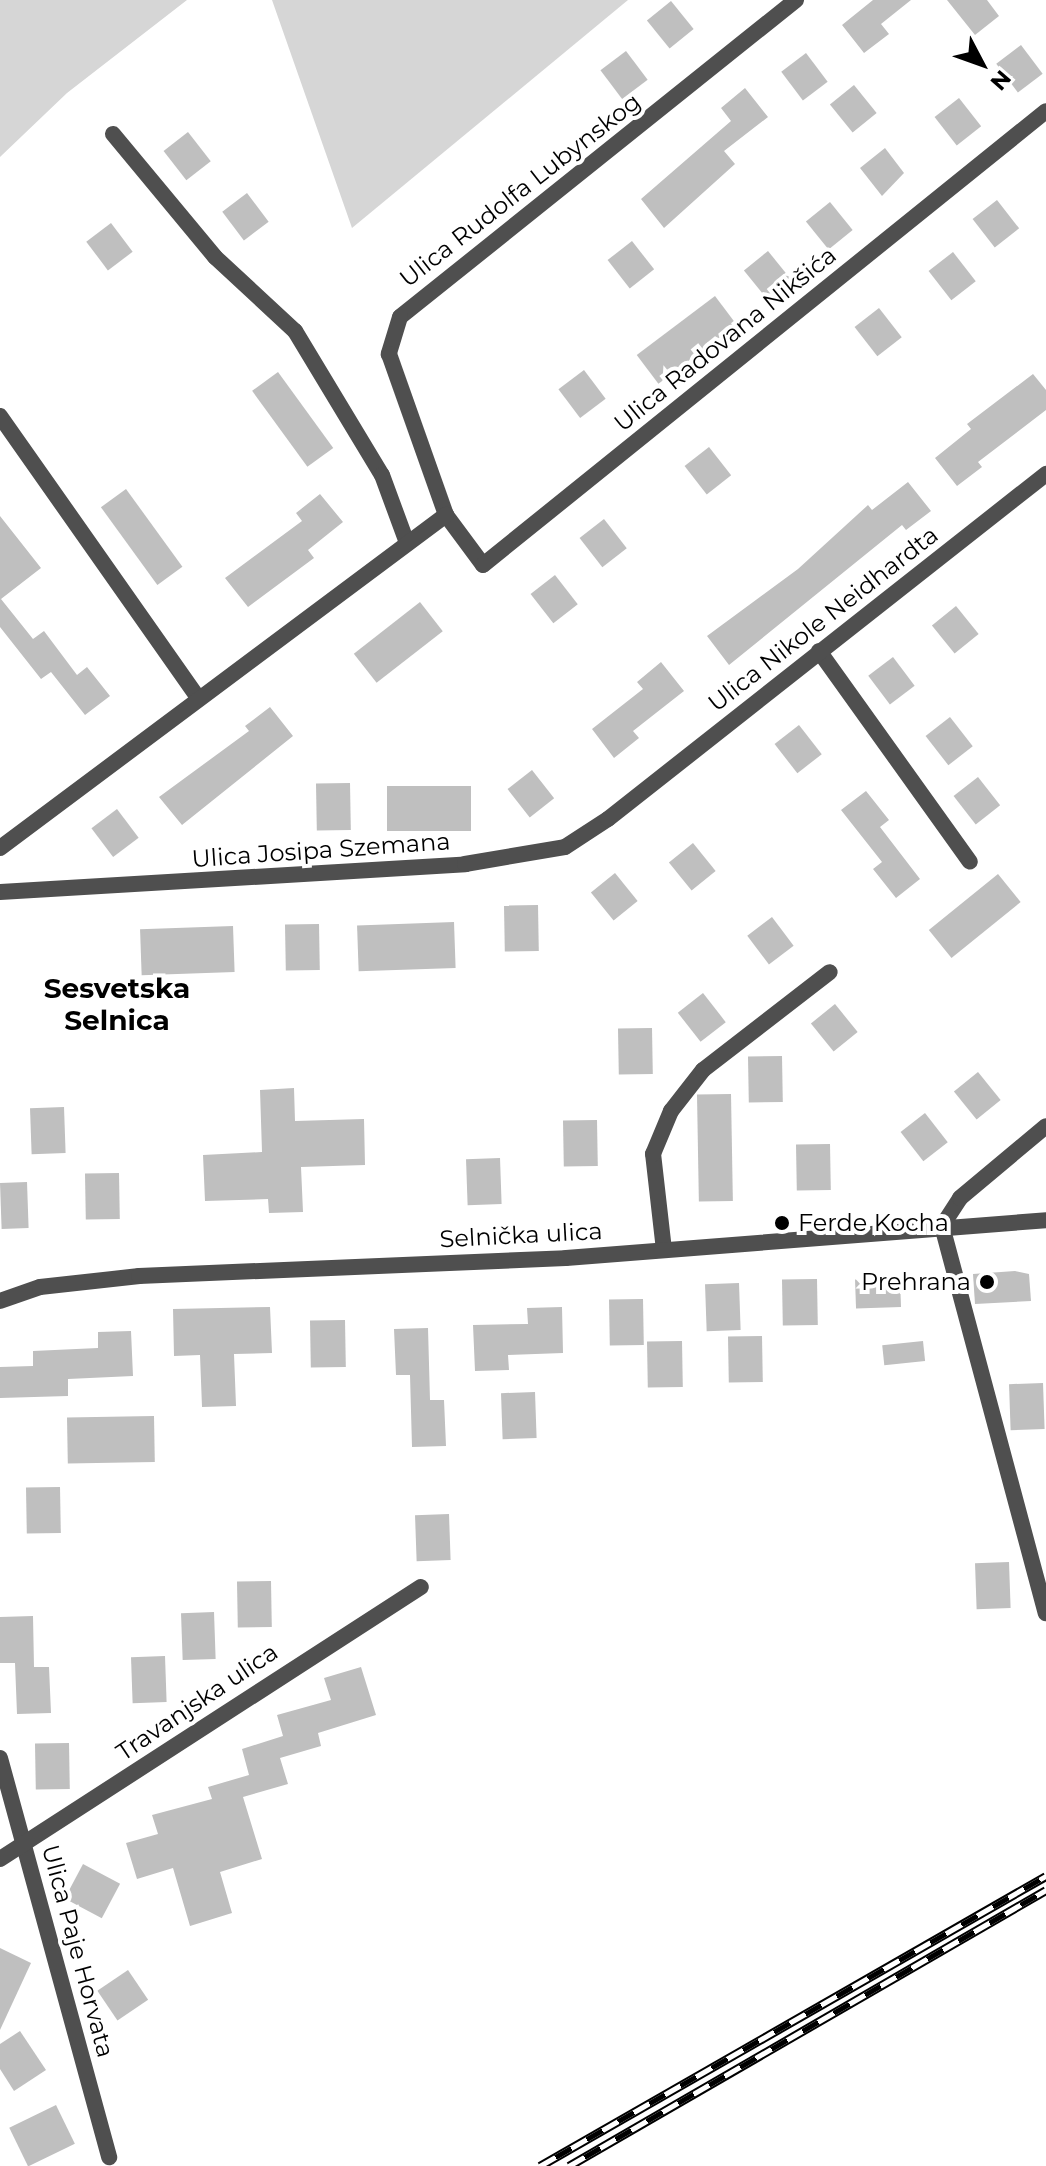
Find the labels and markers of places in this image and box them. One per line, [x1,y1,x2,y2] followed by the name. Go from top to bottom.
[798,1209,949,1237] place label: Ferde Kocha
[773,1214,791,1232] marker: Ferde Kocha
[861,1268,971,1296] place label: Prehrana
[978,1273,996,1291] marker: Prehrana

